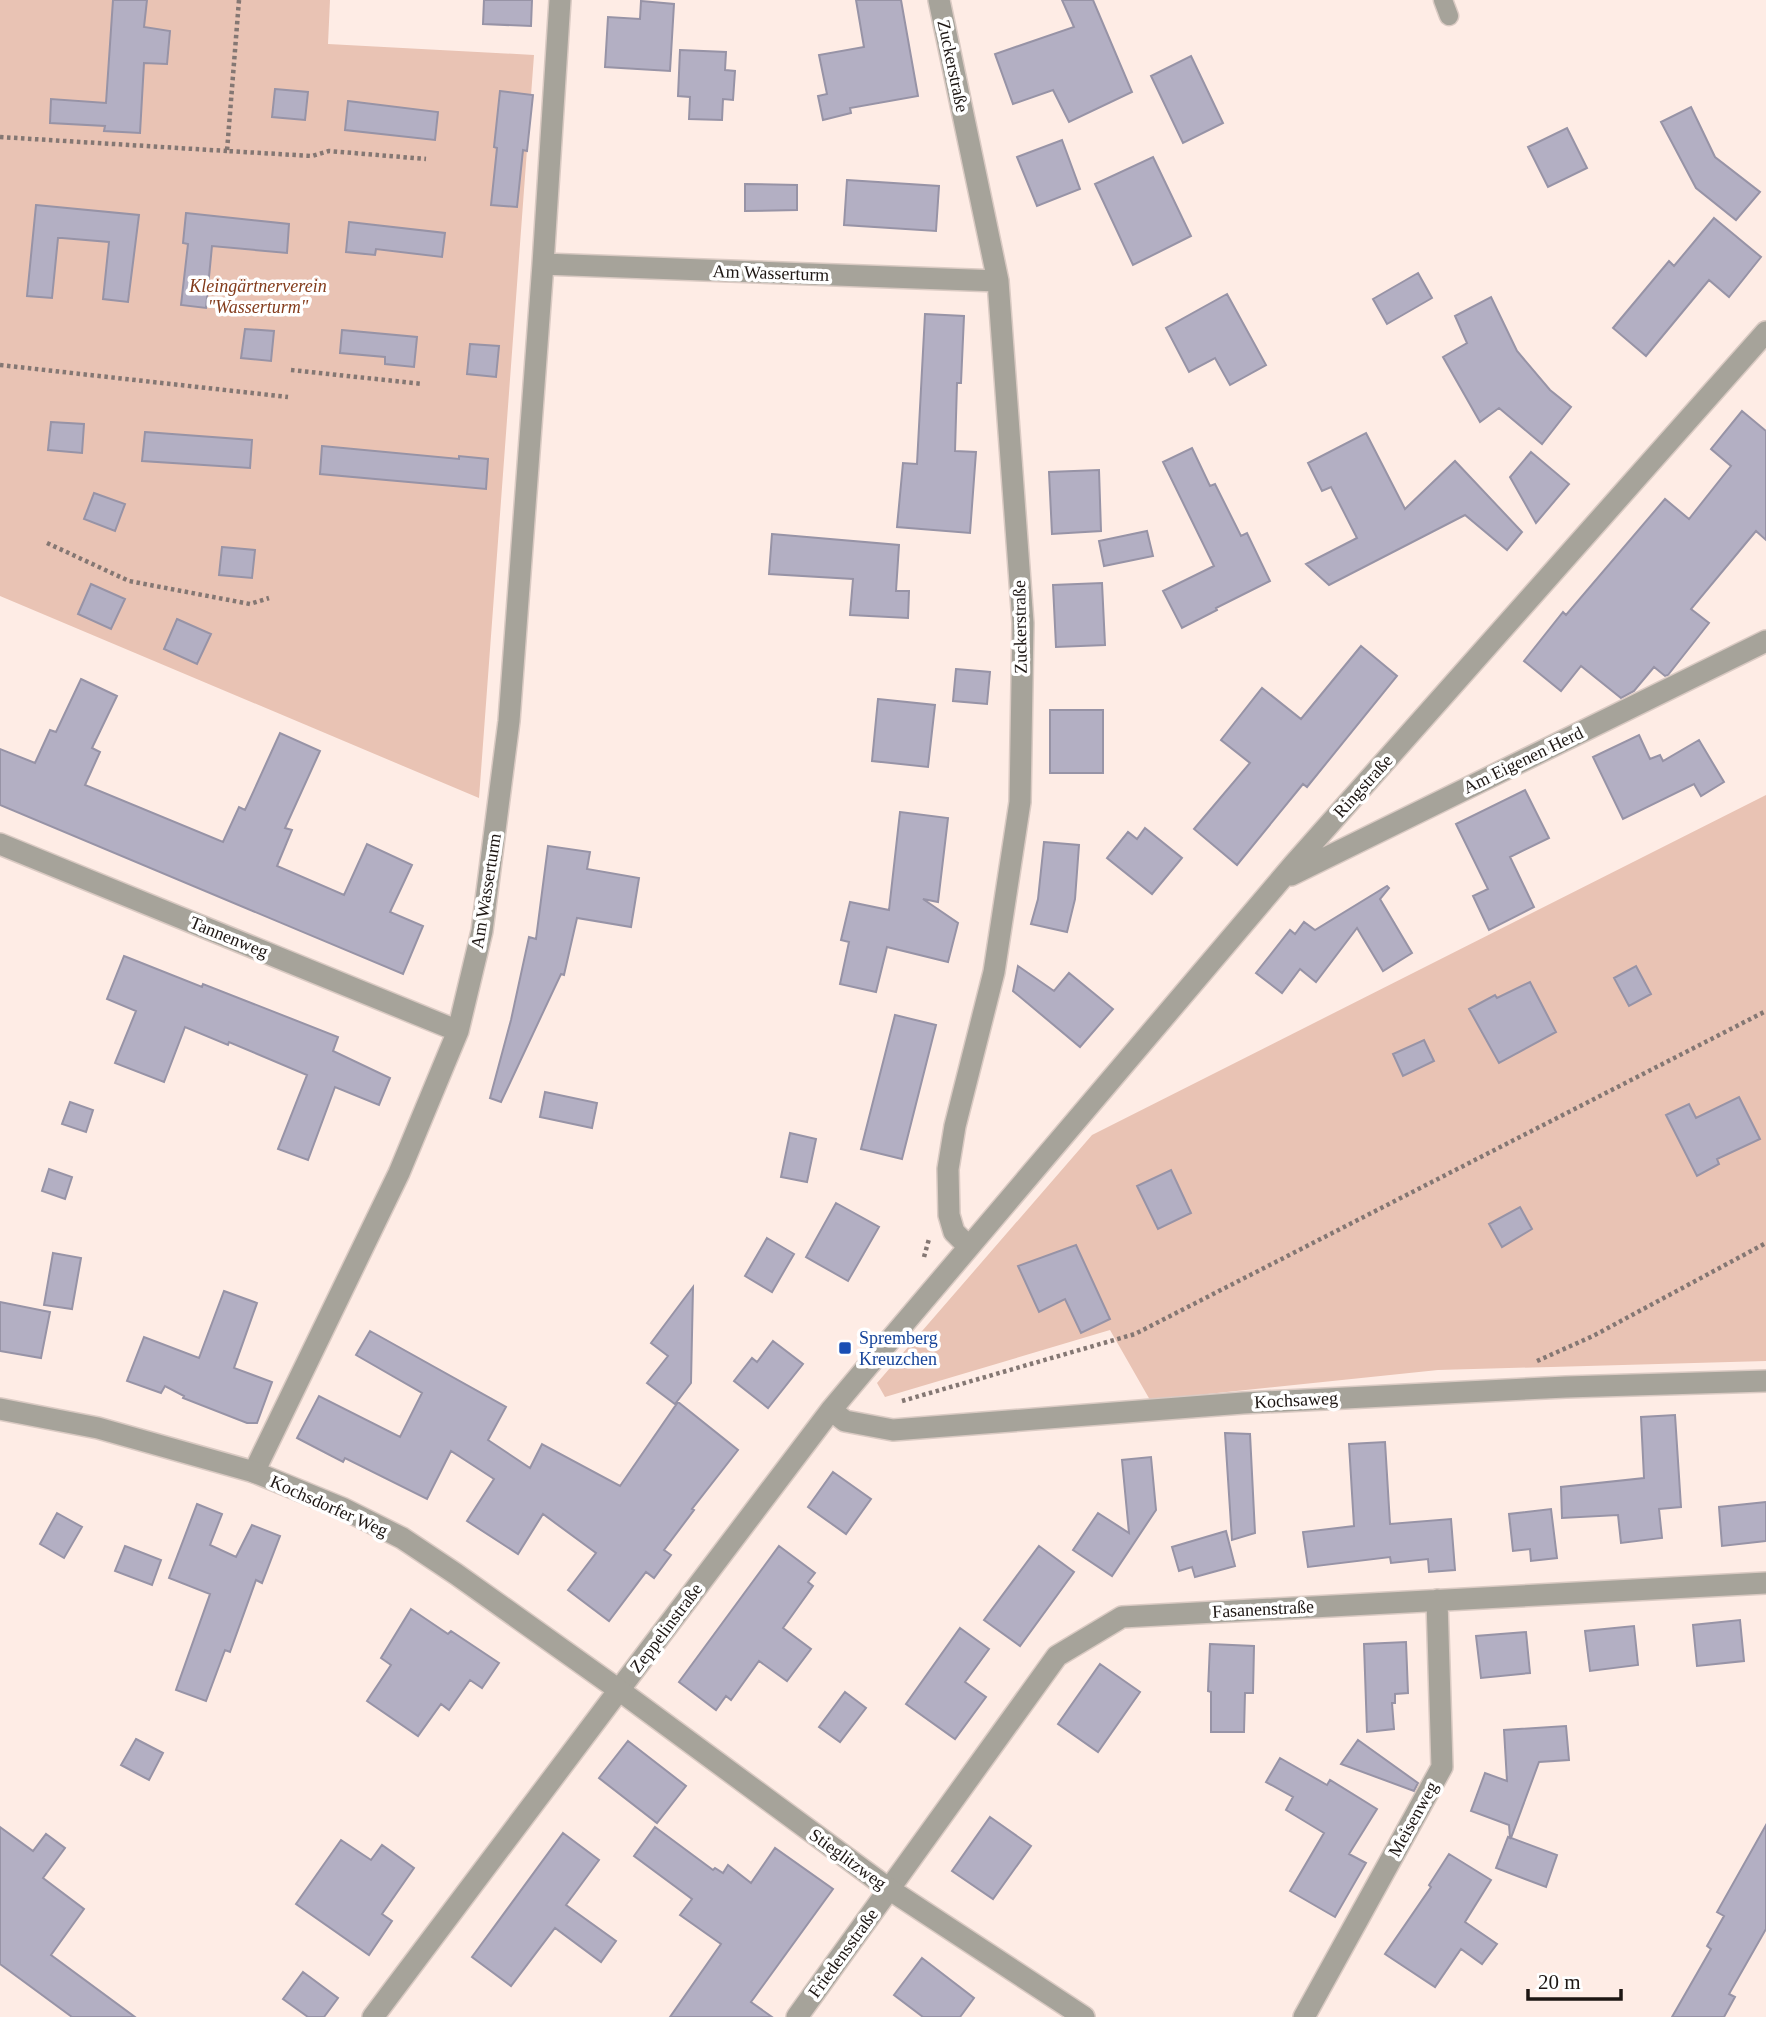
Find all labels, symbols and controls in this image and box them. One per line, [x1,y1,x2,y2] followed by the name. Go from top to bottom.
[933,18,973,114] street label: Zuckerstraße
[712,261,830,285] street label: Am Wasserturm
[188,276,327,317] park label: Kleingärtnerverein "Wasserturm"
[1009,580,1031,674] street label: Zuckerstraße
[1460,722,1586,798] street label: Am Eigenen Herd
[1329,750,1397,822] street label: Ringstraße
[467,832,505,950] street label: Am Wasserturm
[187,912,271,962] street label: Tannenweg
[859,1328,938,1369] place label: Spremberg Kreuzchen
[837,1340,853,1356] marker: Spremberg Kreuzchen
[1254,1388,1338,1412] street label: Kochsaweg
[267,1471,391,1541] street label: Kochsdorfer Weg
[626,1579,706,1677] street label: Zeppelinstraße
[1212,1596,1314,1622] street label: Fasanenstraße
[1384,1778,1442,1860] street label: Meisenweg
[806,1824,890,1894] street label: Stieglitzweg
[804,1905,882,2001] street label: Friedensstraße
[1528,1958,1621,2002] scale bar
[1538,1970,1581,1994] text: 20 m

